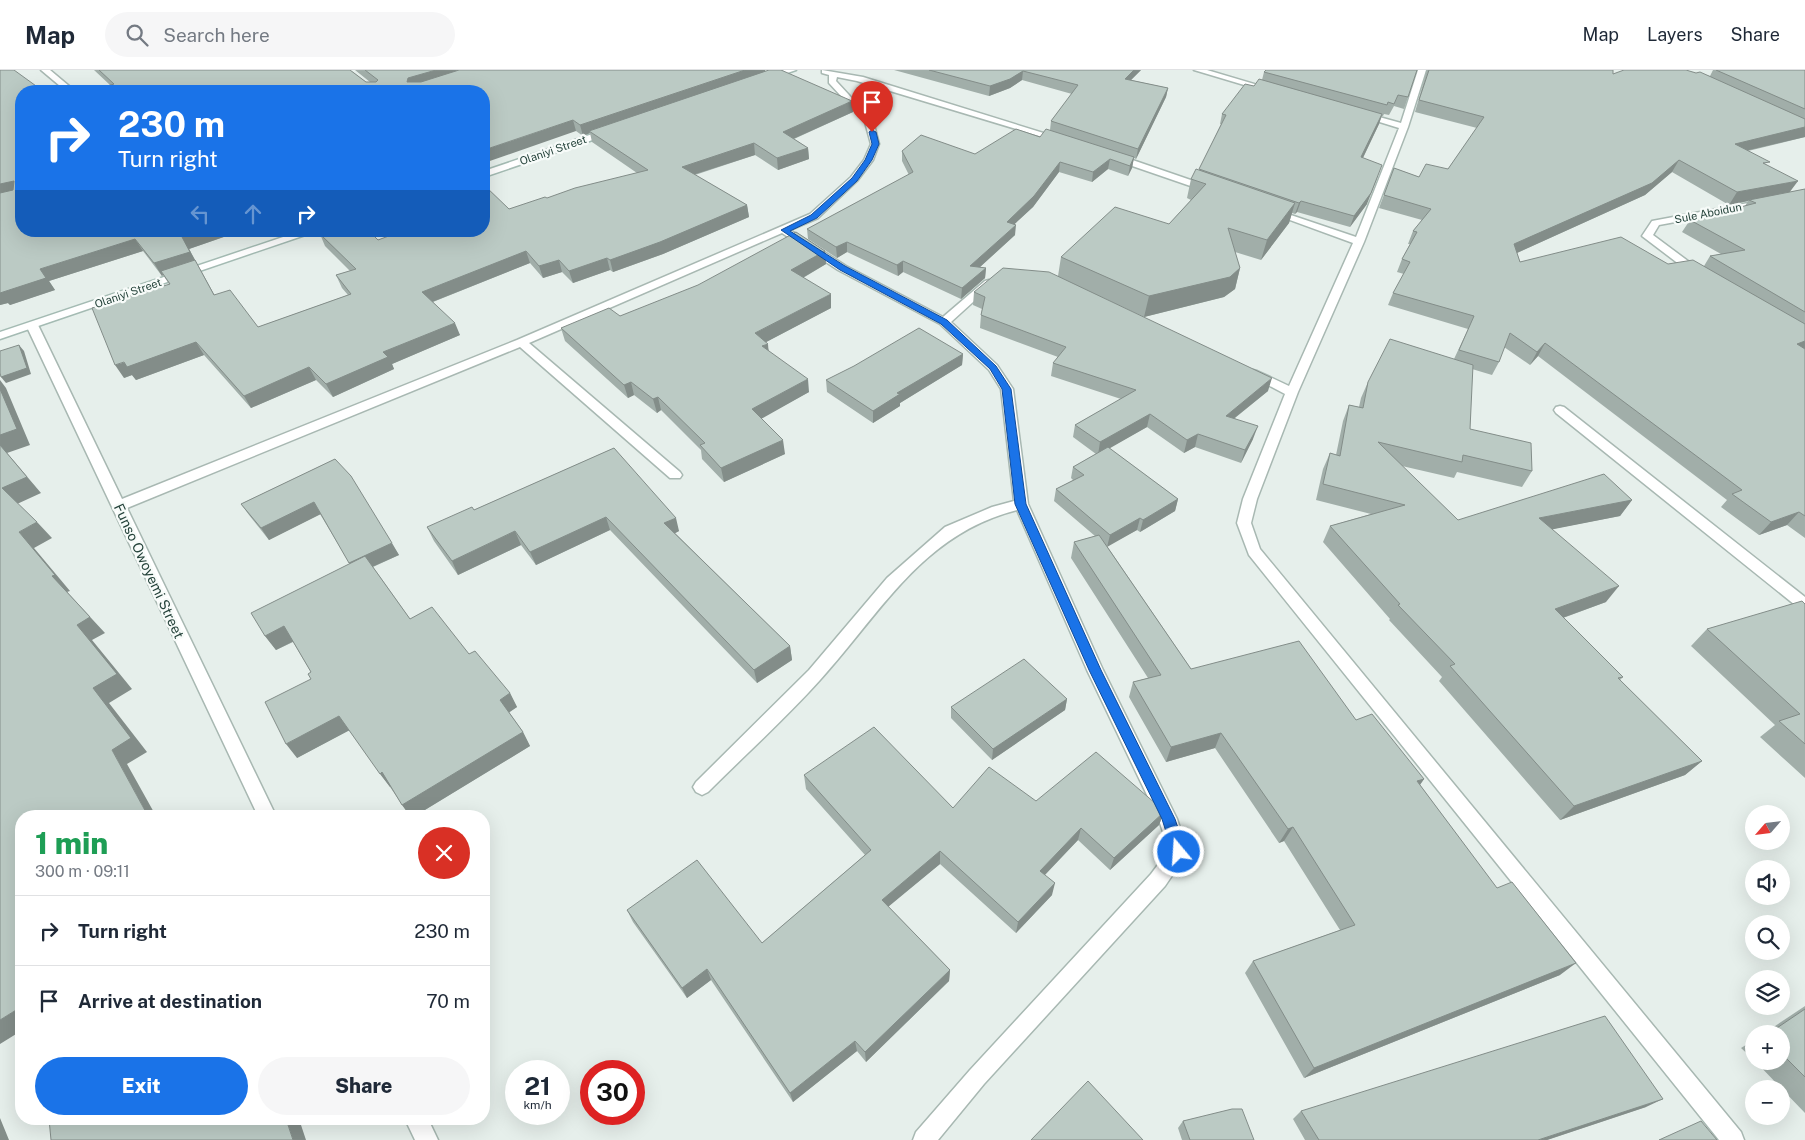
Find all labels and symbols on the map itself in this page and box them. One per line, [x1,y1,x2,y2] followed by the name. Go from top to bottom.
[851,81,893,132] pin
[518,133,588,167] street label: Olaniyi Street
[1673,201,1743,225] street label: Sule Aboidun
[93,276,163,310] street label: Olaniyi Street
[111,501,187,641] street label: Funso Owoyemi Street
[1745,805,1790,850] north arrow
[1152,825,1204,877] position arrow
[580,1060,645,1125] speed limit sign: 30

